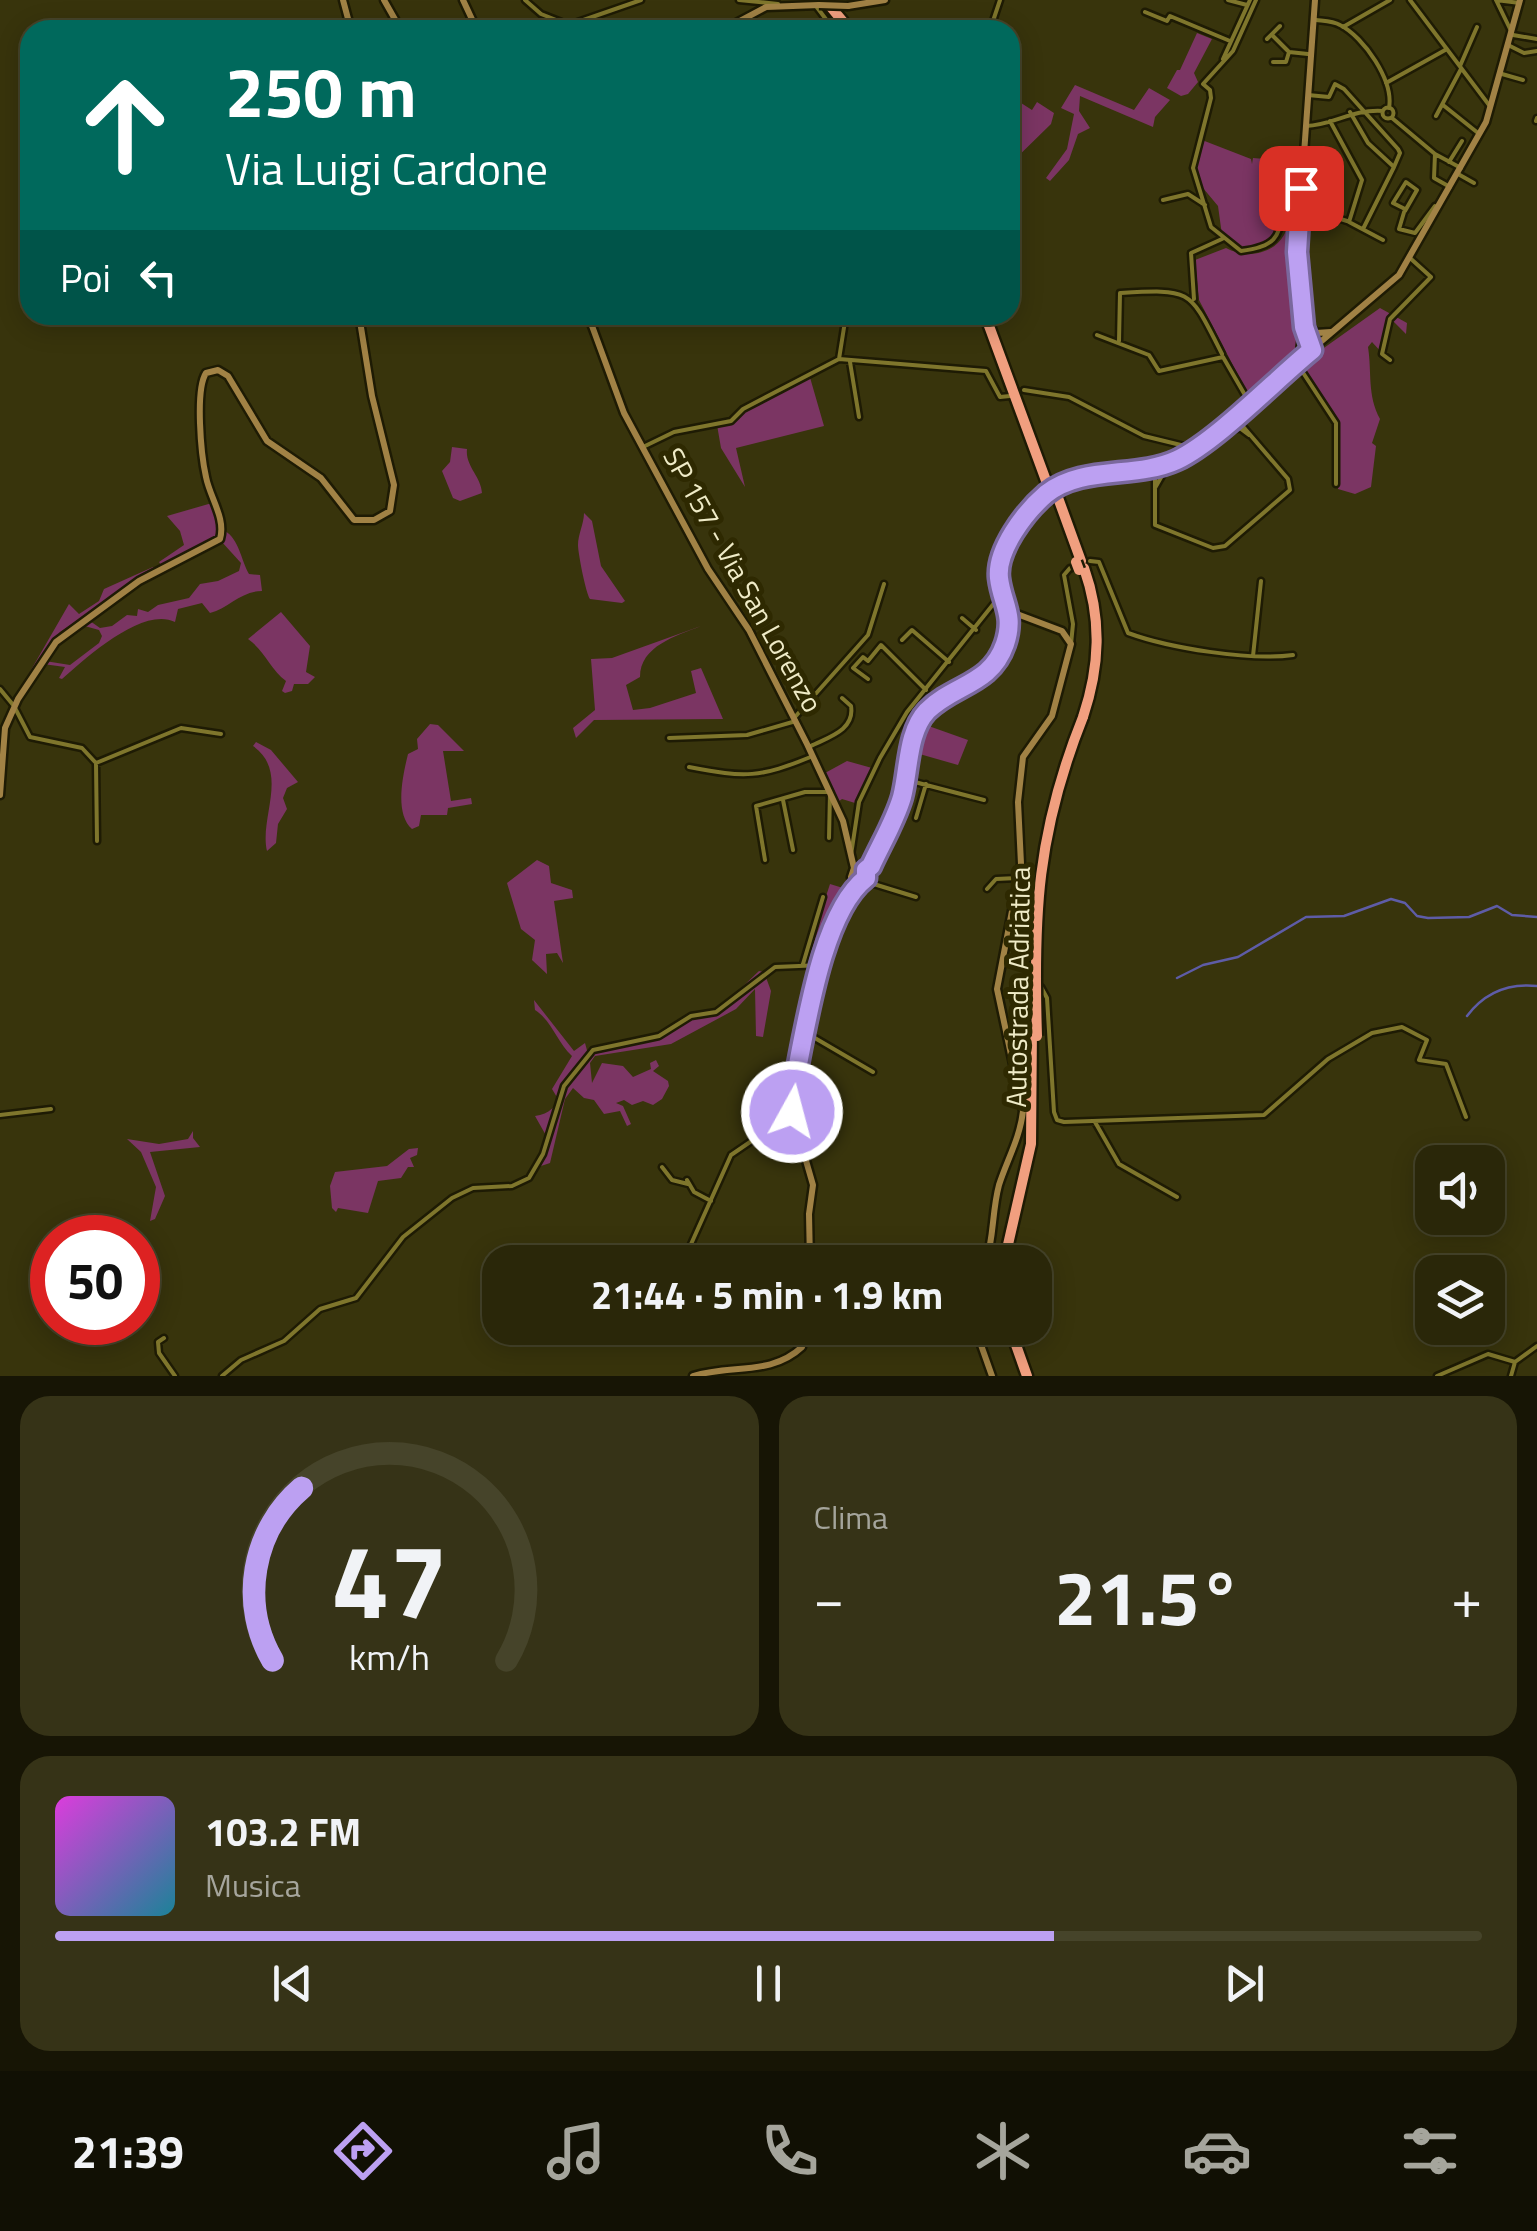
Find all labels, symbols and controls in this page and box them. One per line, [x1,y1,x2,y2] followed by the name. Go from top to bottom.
[225,38,417,144] text: 250 m
[60,60,190,190] icon: ahead
[225,134,548,202] text: Via Luigi Cardone
[1259,146,1344,231] pin
[1274,161,1329,216] icon: arrive
[60,249,111,307] text: Poi
[131,250,186,305] icon: left
[653,440,834,720] street label: SP 157 - Via San Lorenzo
[994,866,1041,1108] street label: Autostrada Adriatica
[740,1060,844,1164] position arrow
[1415,1145,1505,1345] map controls
[1415,1145,1505,1235] button: sound
[30,1215,160,1345] speed limit sign: 50
[1415,1255,1505,1345] button: layers
[591,1266,943,1324] text: 21:44 · 5 min · 1.9 km
[814,1493,888,1541] text: Clima
[331,1500,447,1658] text: 47
[1054,1540,1241,1654] text: 21.5°
[814,1556,844,1639] text: −
[1451,1556,1482,1639] text: +
[349,1629,430,1684] text: km/h
[205,1803,361,1861] text: 103.2 FM
[205,1861,301,1909] text: Musica
[265,1956,320,2011] icon: previous
[741,1956,796,2011] icon: pause
[1217,1956,1272,2011] icon: next
[328,2116,398,2186] icon: directions
[541,2116,611,2186] icon: music
[755,2116,825,2186] icon: phone
[968,2116,1038,2186] icon: climate
[1182,2116,1252,2186] icon: car
[1395,2116,1465,2186] icon: filters
[72,2117,184,2185] text: 21:39

